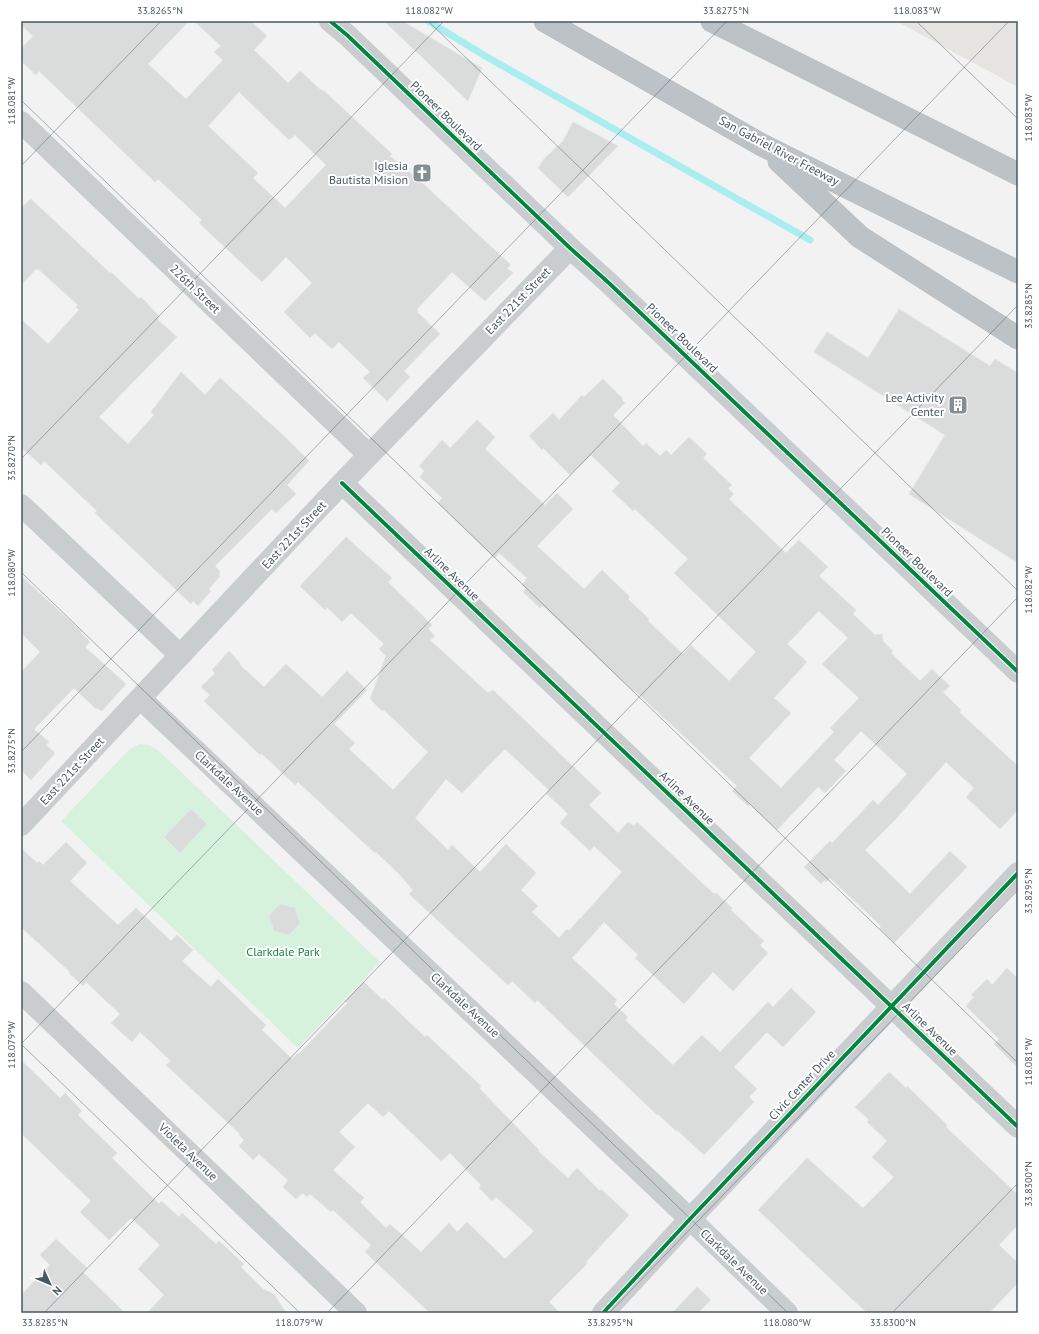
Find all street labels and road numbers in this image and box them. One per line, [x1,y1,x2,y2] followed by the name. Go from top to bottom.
[407,78,485,154] street label: Pioneer Boulevard
[717,112,842,189] street label: San Gabriel River Freeway
[167,261,224,316] street label: 226th Street
[482,264,553,337] street label: East 221st Street
[643,300,721,376] street label: Pioneer Boulevard
[258,498,329,572] street label: East 221st Street
[878,524,956,600] street label: Pioneer Boulevard
[422,544,483,604] street label: Arline Avenue
[36,734,107,808] street label: East 221st Street
[192,747,267,818] street label: Clarkdale Avenue
[657,768,718,828] street label: Arline Avenue
[428,969,503,1040] street label: Clarkdale Avenue
[900,999,961,1059] street label: Arline Avenue
[765,1046,838,1123] street label: Civic Center Drive
[155,1119,221,1184] street label: Violeta Avenue
[697,1226,771,1298] street label: Clarkdale Avenue

